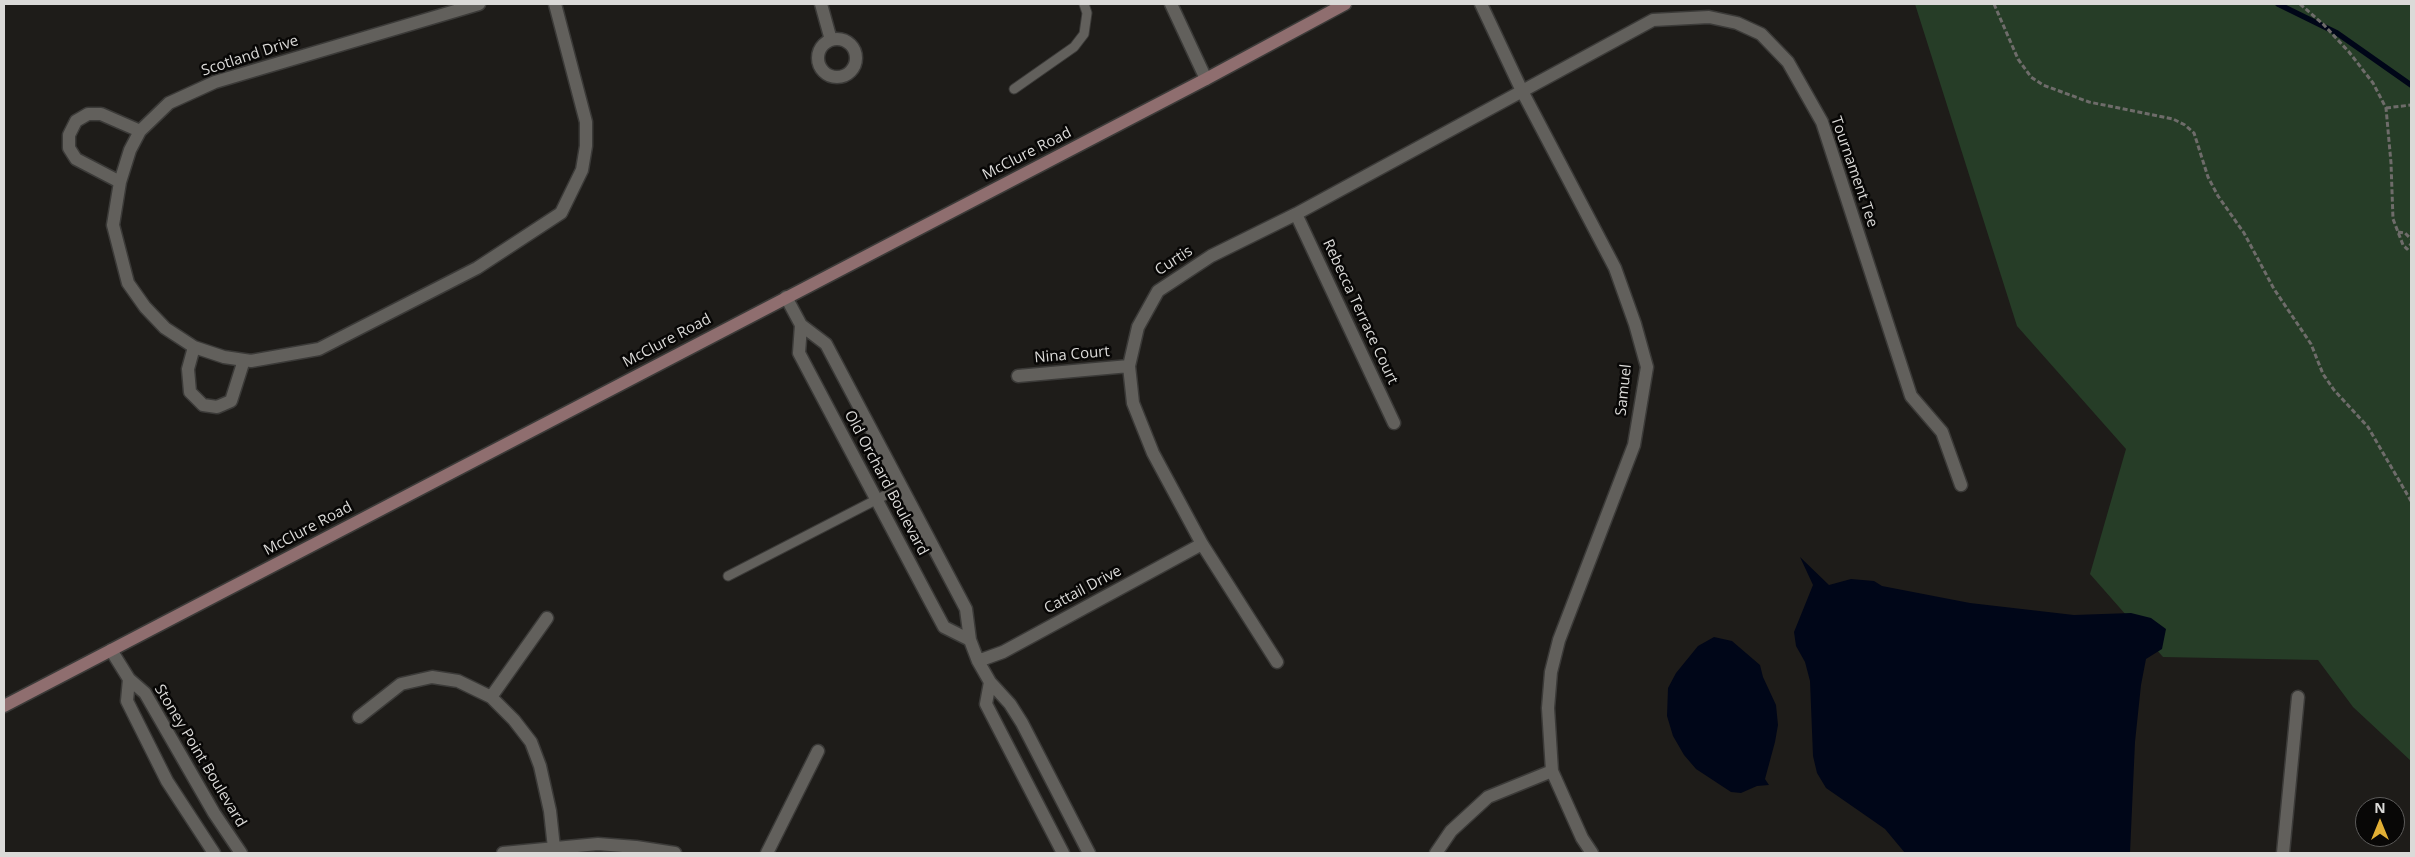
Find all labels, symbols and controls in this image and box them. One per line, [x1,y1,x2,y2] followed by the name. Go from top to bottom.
[199,32,301,80] street label: Scotland Drive
[1827,114,1881,230] street label: Tournament Tee
[980,124,1074,184] street label: McClure Road
[1318,237,1402,387] street label: Rebecca Terrace Court
[1152,242,1196,280] street label: Curtis
[620,310,714,372] street label: McClure Road
[1034,343,1110,367] street label: Nina Court
[1612,363,1636,417] street label: Samuel
[840,407,932,559] street label: Old Orchard Boulevard
[261,498,355,560] street label: McClure Road
[1041,562,1125,618] street label: Cattail Drive
[150,681,250,831] street label: Stoney Point Boulevard
[2355,797,2405,847] north arrow
[2374,798,2386,817] text: N

